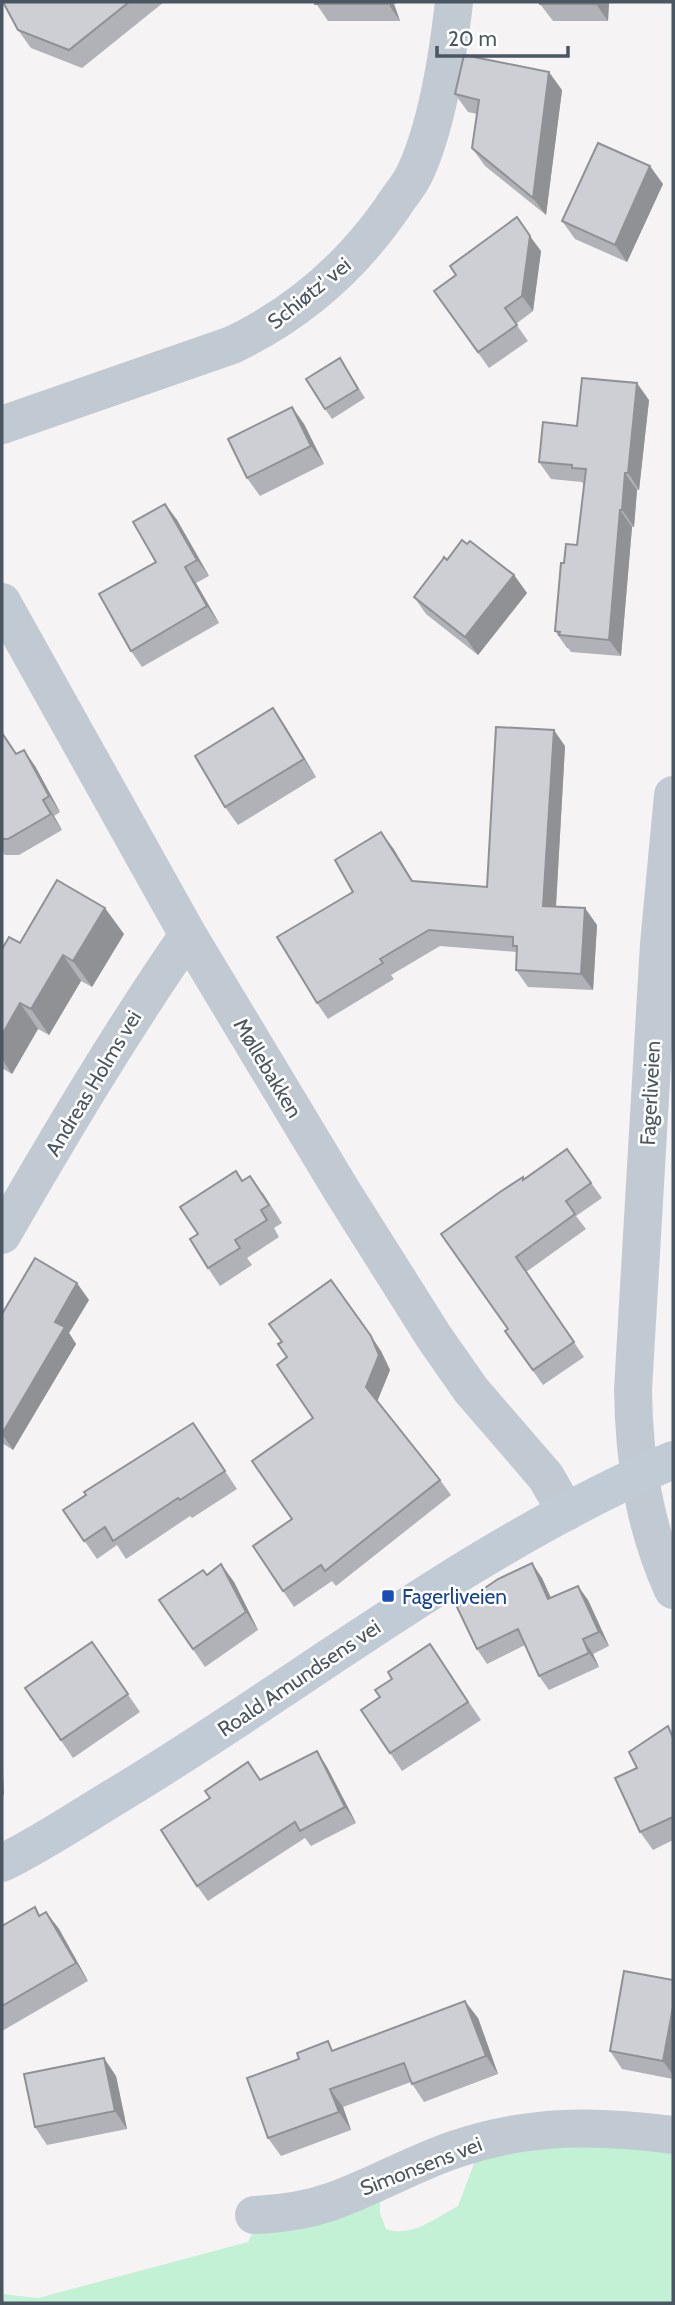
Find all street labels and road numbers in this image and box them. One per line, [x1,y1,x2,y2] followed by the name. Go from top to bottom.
[262,252,356,334] street label: Schiøtz' vei
[40,1006,146,1160] street label: Andreas Holms vei
[229,1014,307,1122] street label: Møllebakken
[635,1040,665,1146] street label: Fagerliveien
[213,1614,385,1742] street label: Roald Amundsens vei
[357,2131,485,2201] street label: Simonsens vei

